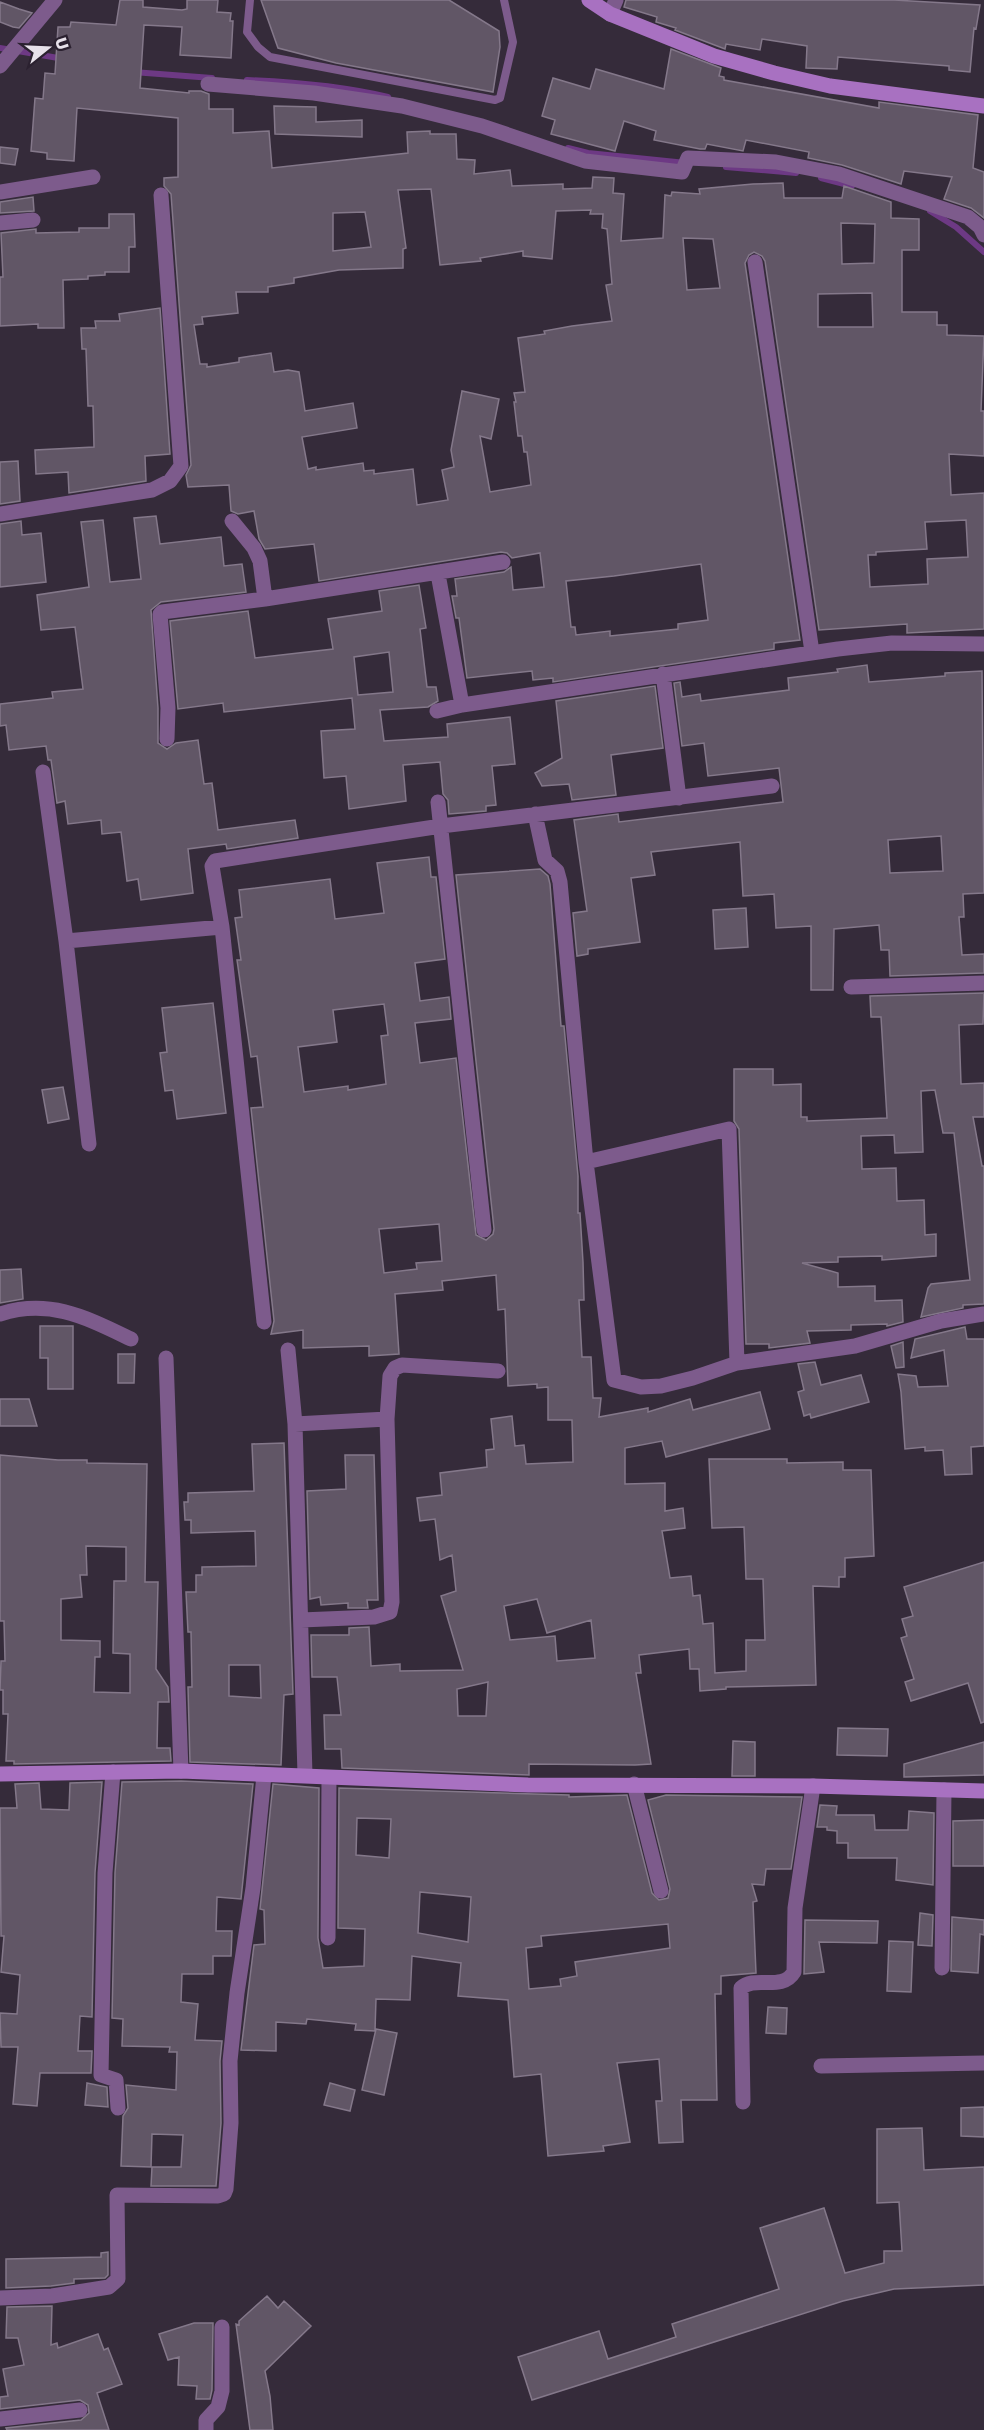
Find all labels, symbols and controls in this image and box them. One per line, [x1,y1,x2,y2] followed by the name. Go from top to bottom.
[18,18,78,78] north arrow
[51,35,74,52] text: U

